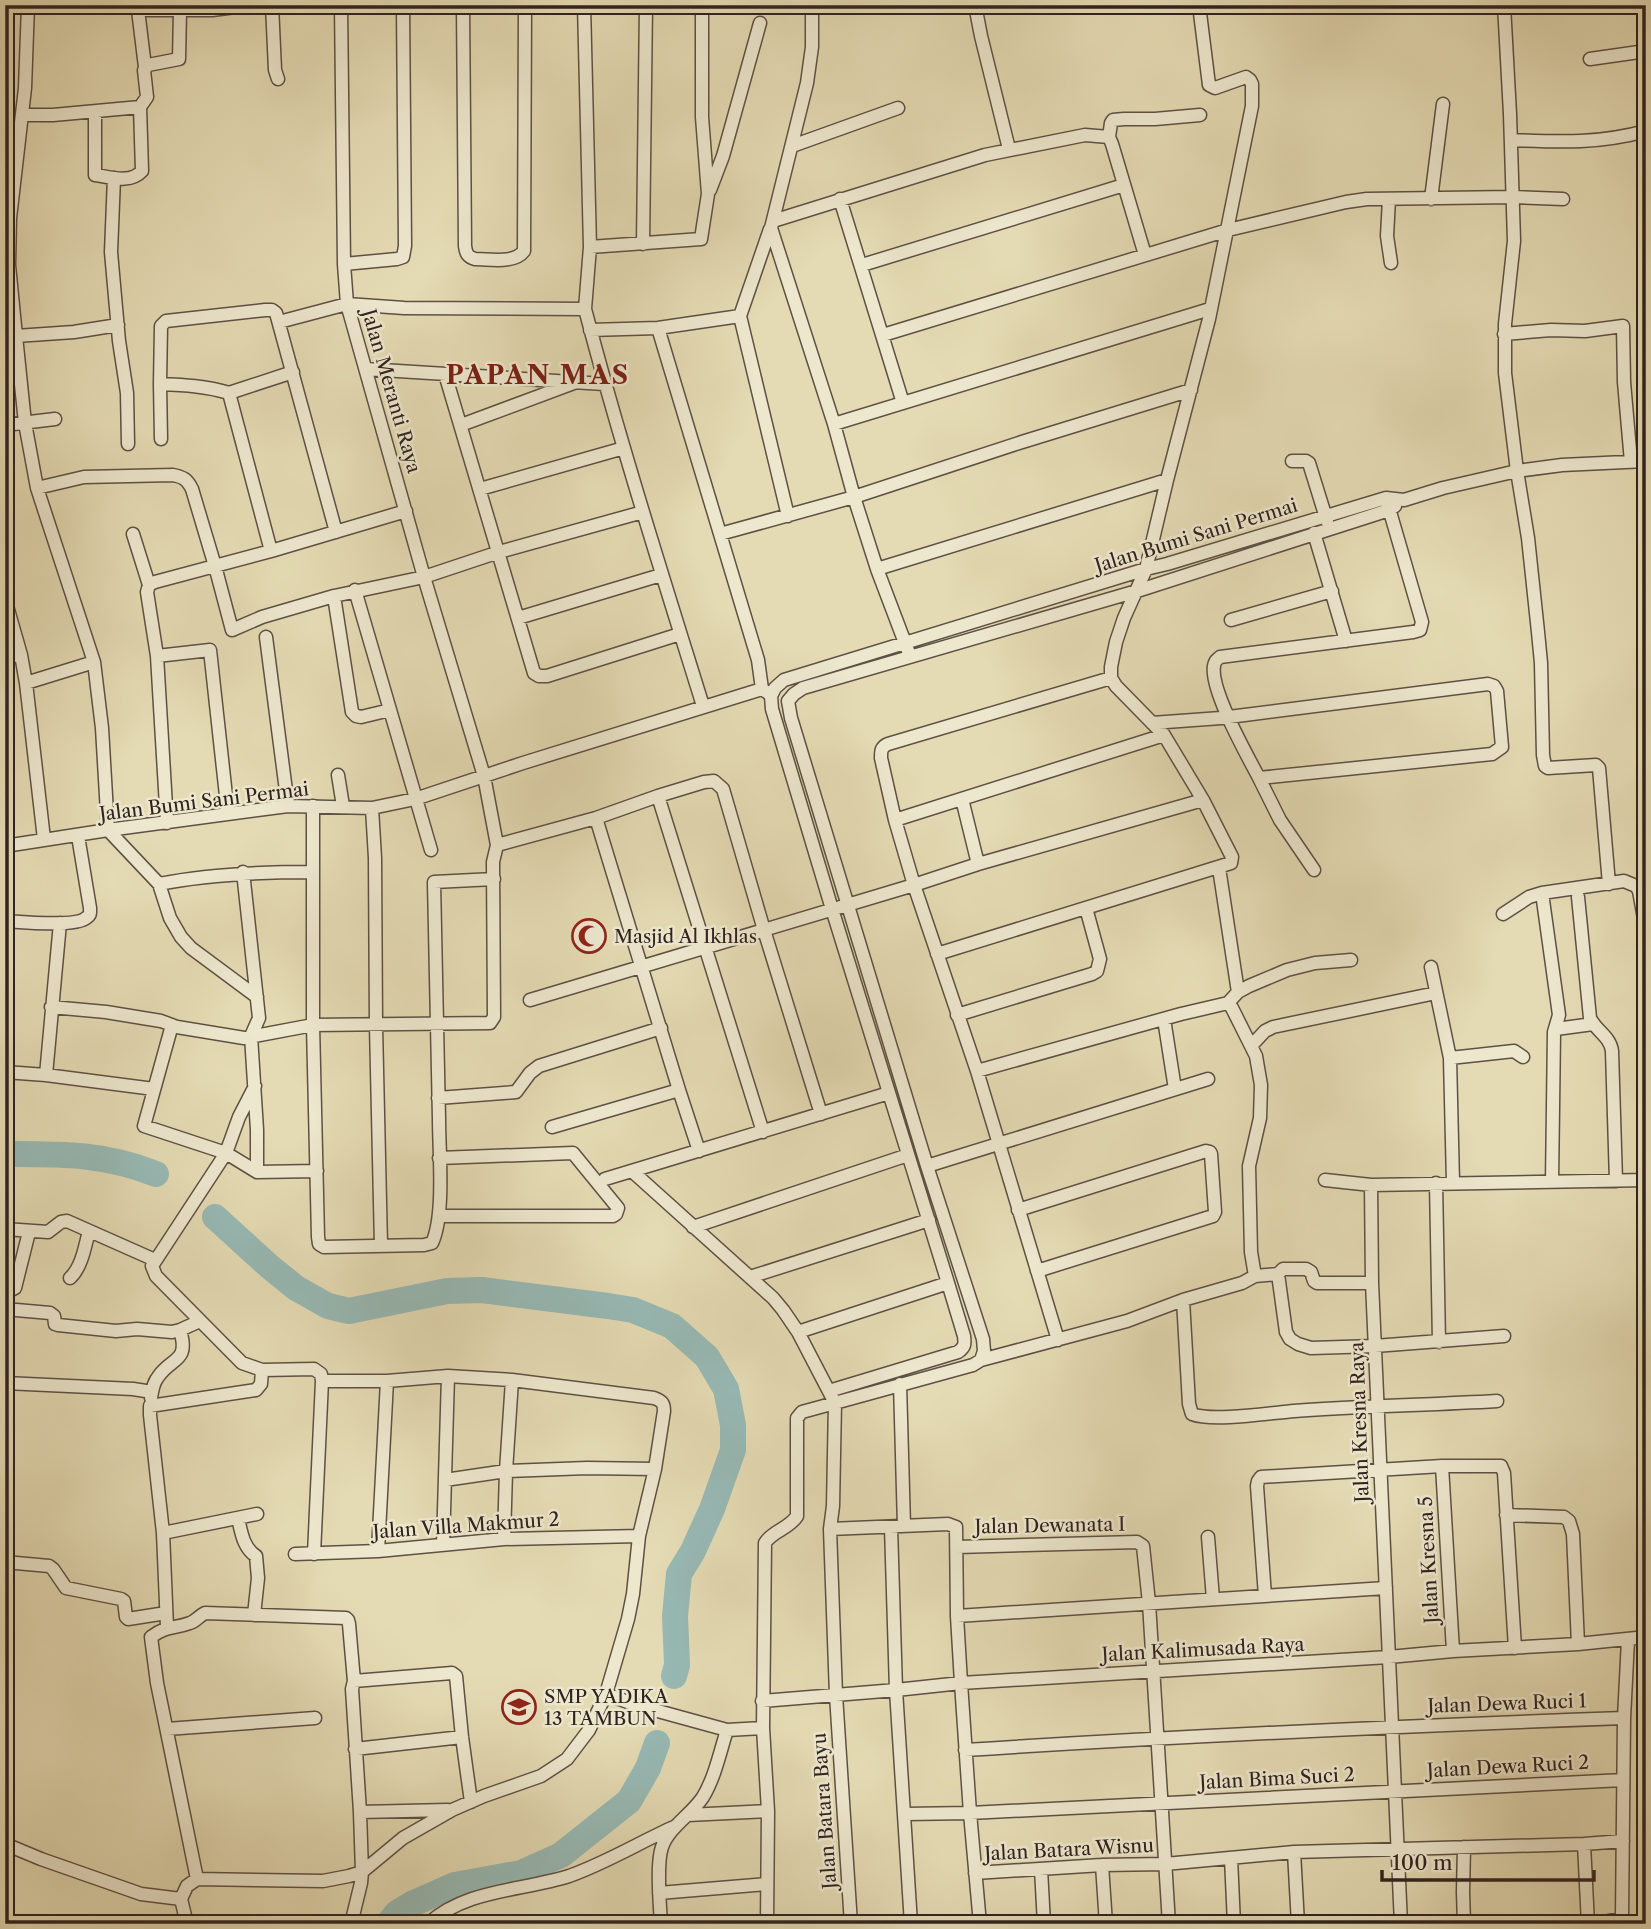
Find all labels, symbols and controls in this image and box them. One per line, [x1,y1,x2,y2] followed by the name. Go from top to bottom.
[356,304,426,476] street label: Jalan Meranti Raya
[446,359,630,391] district label: PAPAN MAS
[1089,494,1301,578] street label: Jalan Bumi Sani Permai
[95,777,310,826] street label: Jalan Bumi Sani Permai
[570,917,608,955] mosque icon: Masjid Al Ikhlas
[614,925,757,948] place label: Masjid Al Ikhlas
[1345,1341,1374,1506] street label: Jalan Kresna Raya
[1414,1496,1443,1627] street label: Jalan Kresna 5
[369,1507,560,1544] street label: Jalan Villa Makmur 2
[971,1513,1126,1538] street label: Jalan Dewanata I
[1098,1633,1305,1666] street label: Jalan Kalimusada Raya
[544,1685,669,1730] place label: SMP YADIKA 13 TAMBUN
[500,1688,538,1726] school or university icon: SMP YADIKA 13 TAMBUN
[1424,1689,1587,1718] street label: Jalan Dewa Ruci 1
[808,1732,842,1893] street label: Jalan Batara Bayu
[1423,1751,1590,1782] street label: Jalan Dewa Ruci 2
[1196,1763,1355,1794] street label: Jalan Bima Suci 2
[981,1834,1155,1866] street label: Jalan Batara Wisnu
[1382,1838,1593,1882] scale bar
[1392,1850,1453,1875] text: 100 m

